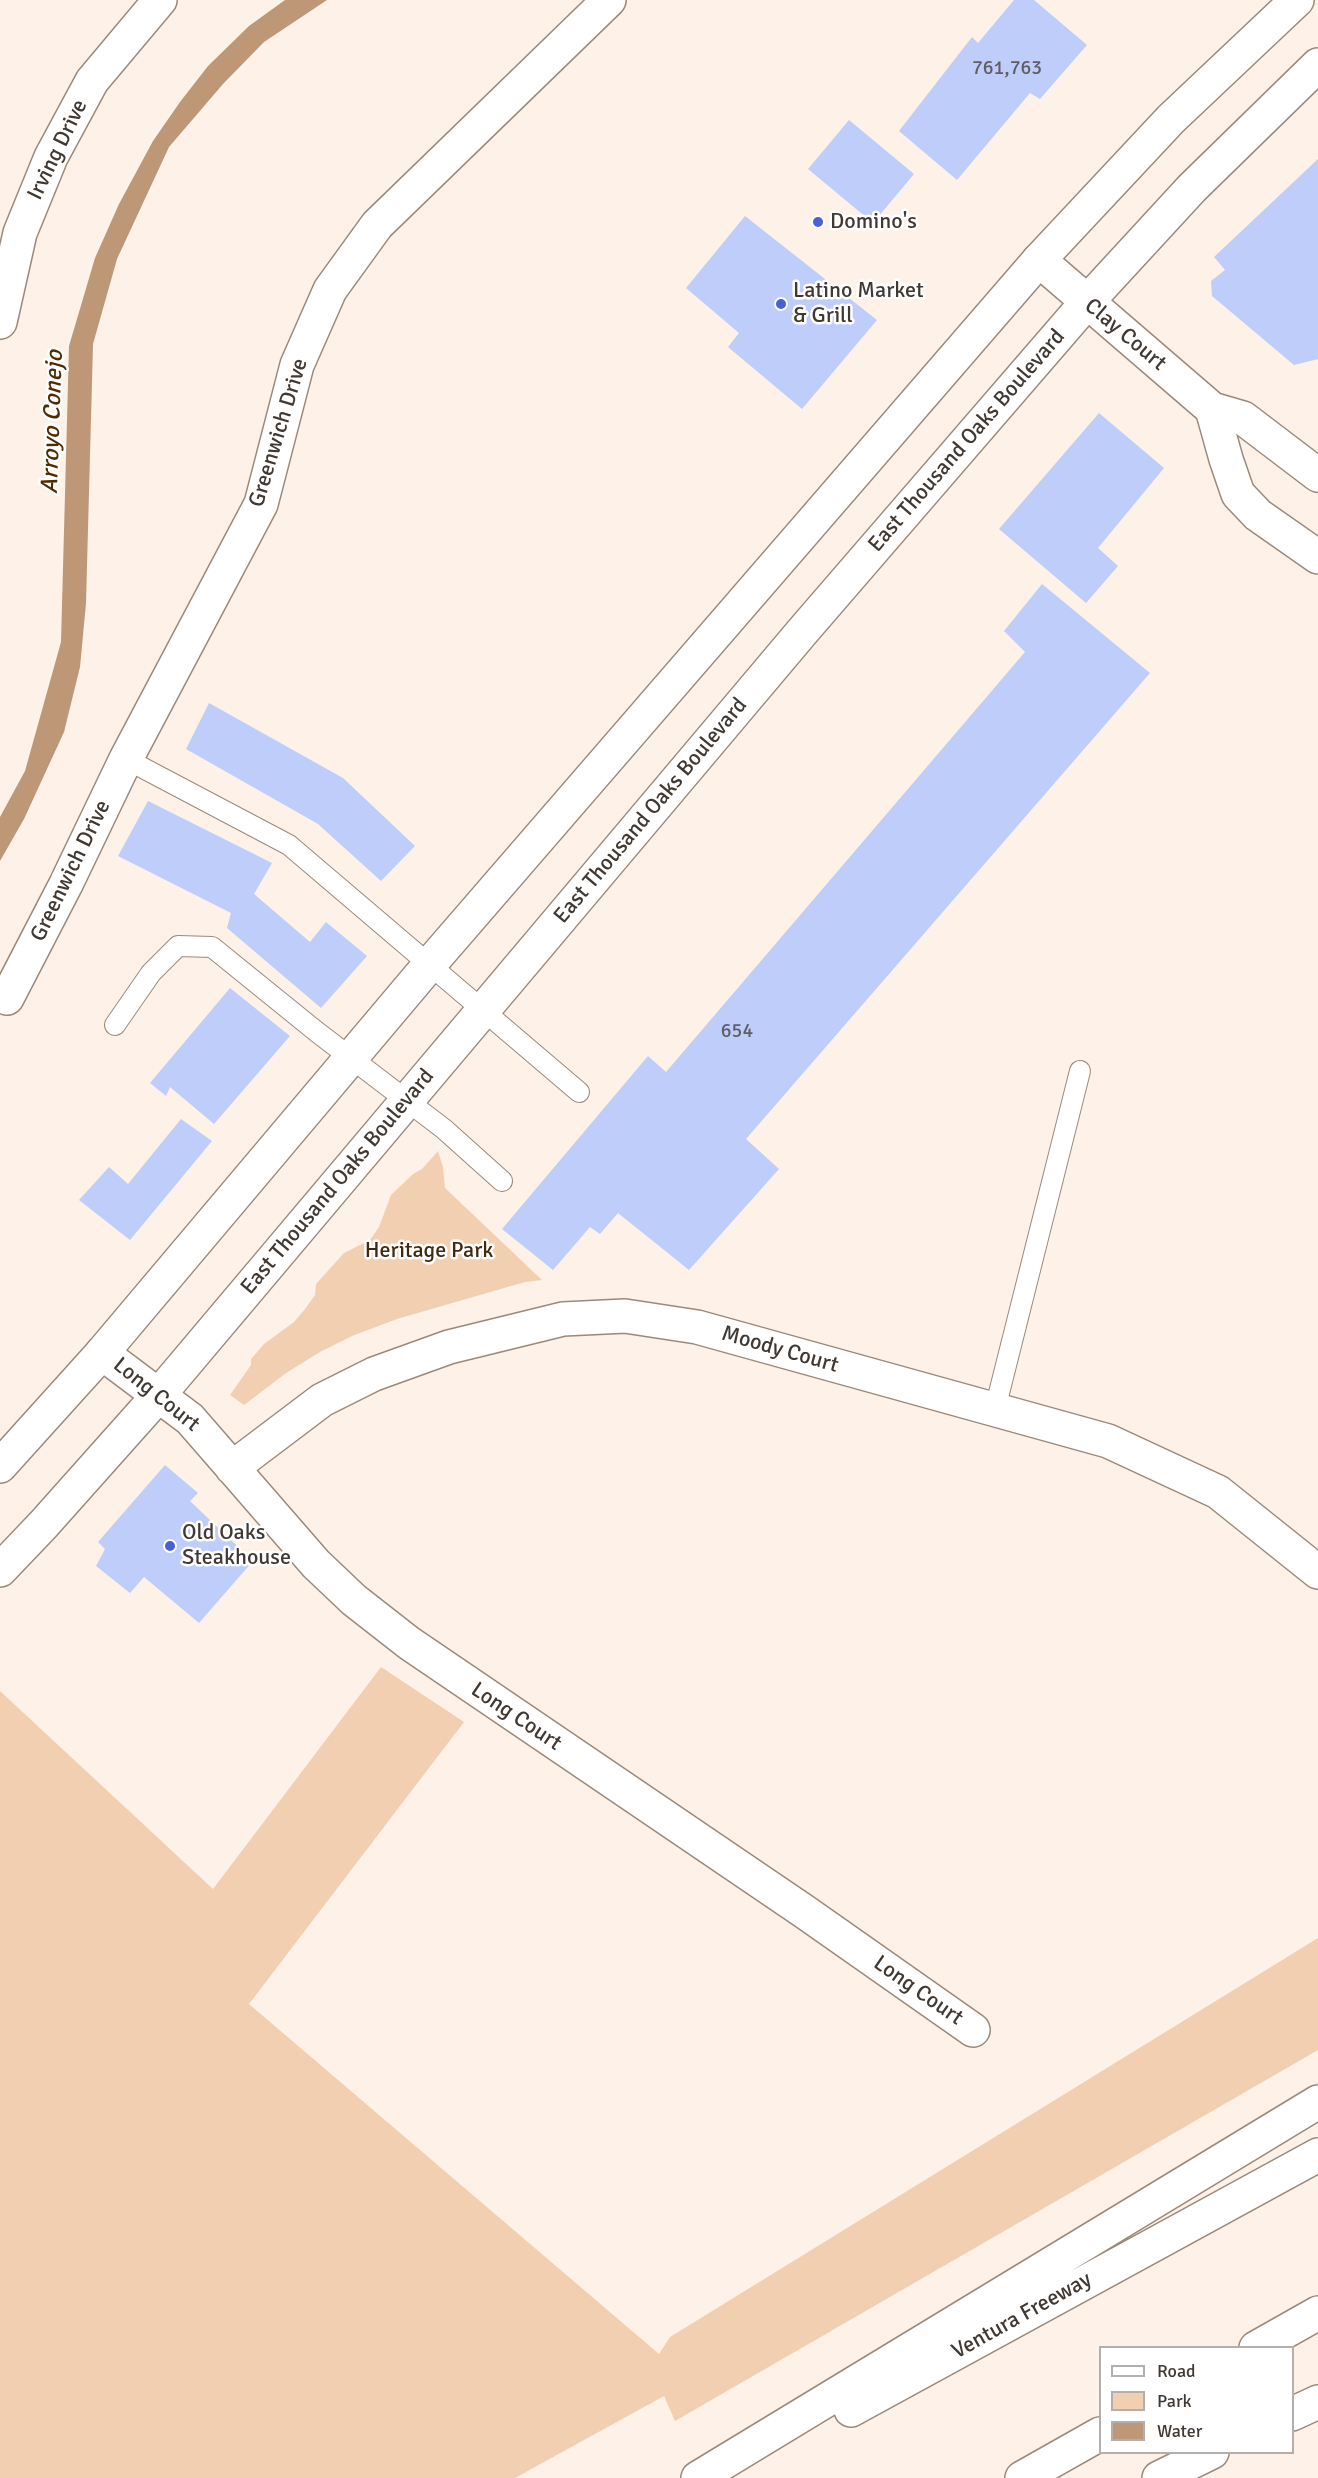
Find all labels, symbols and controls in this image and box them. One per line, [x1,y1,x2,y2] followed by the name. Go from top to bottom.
[972,57,1042,81] house number: 761,763
[22,95,94,205] street label: Irving Drive
[830,209,917,235] place label: Domino's
[811,215,825,229] marker: Domino's
[793,278,924,330] place label: Latino Market & Grill
[1079,293,1171,377] street label: Clay Court
[774,297,788,311] marker: Latino Market & Grill
[863,324,1071,558] street label: East Thousand Oaks Boulevard
[36,350,70,494] water label: Arroyo Conejo
[244,355,314,511] street label: Greenwich Drive
[549,693,753,929] street label: East Thousand Oaks Boulevard
[25,796,117,946] street label: Greenwich Drive
[721,1020,753,1044] house number: 654
[236,1064,440,1300] street label: East Thousand Oaks Boulevard
[365,1238,493,1264] park label: Heritage Park
[719,1321,841,1379] street label: Moody Court
[107,1352,205,1438] street label: Long Court
[182,1520,291,1572] place label: Old Oaks Steakhouse
[163,1539,177,1553] marker: Old Oaks Steakhouse
[466,1677,566,1757] street label: Long Court
[868,1950,968,2032] street label: Long Court
[948,2267,1096,2365] street label: Ventura Freeway
[1099,2346,1294,2454] legend
[1157,2360,1196,2382] text: Road
[1157,2390,1192,2412] text: Park
[1157,2420,1202,2442] text: Water

